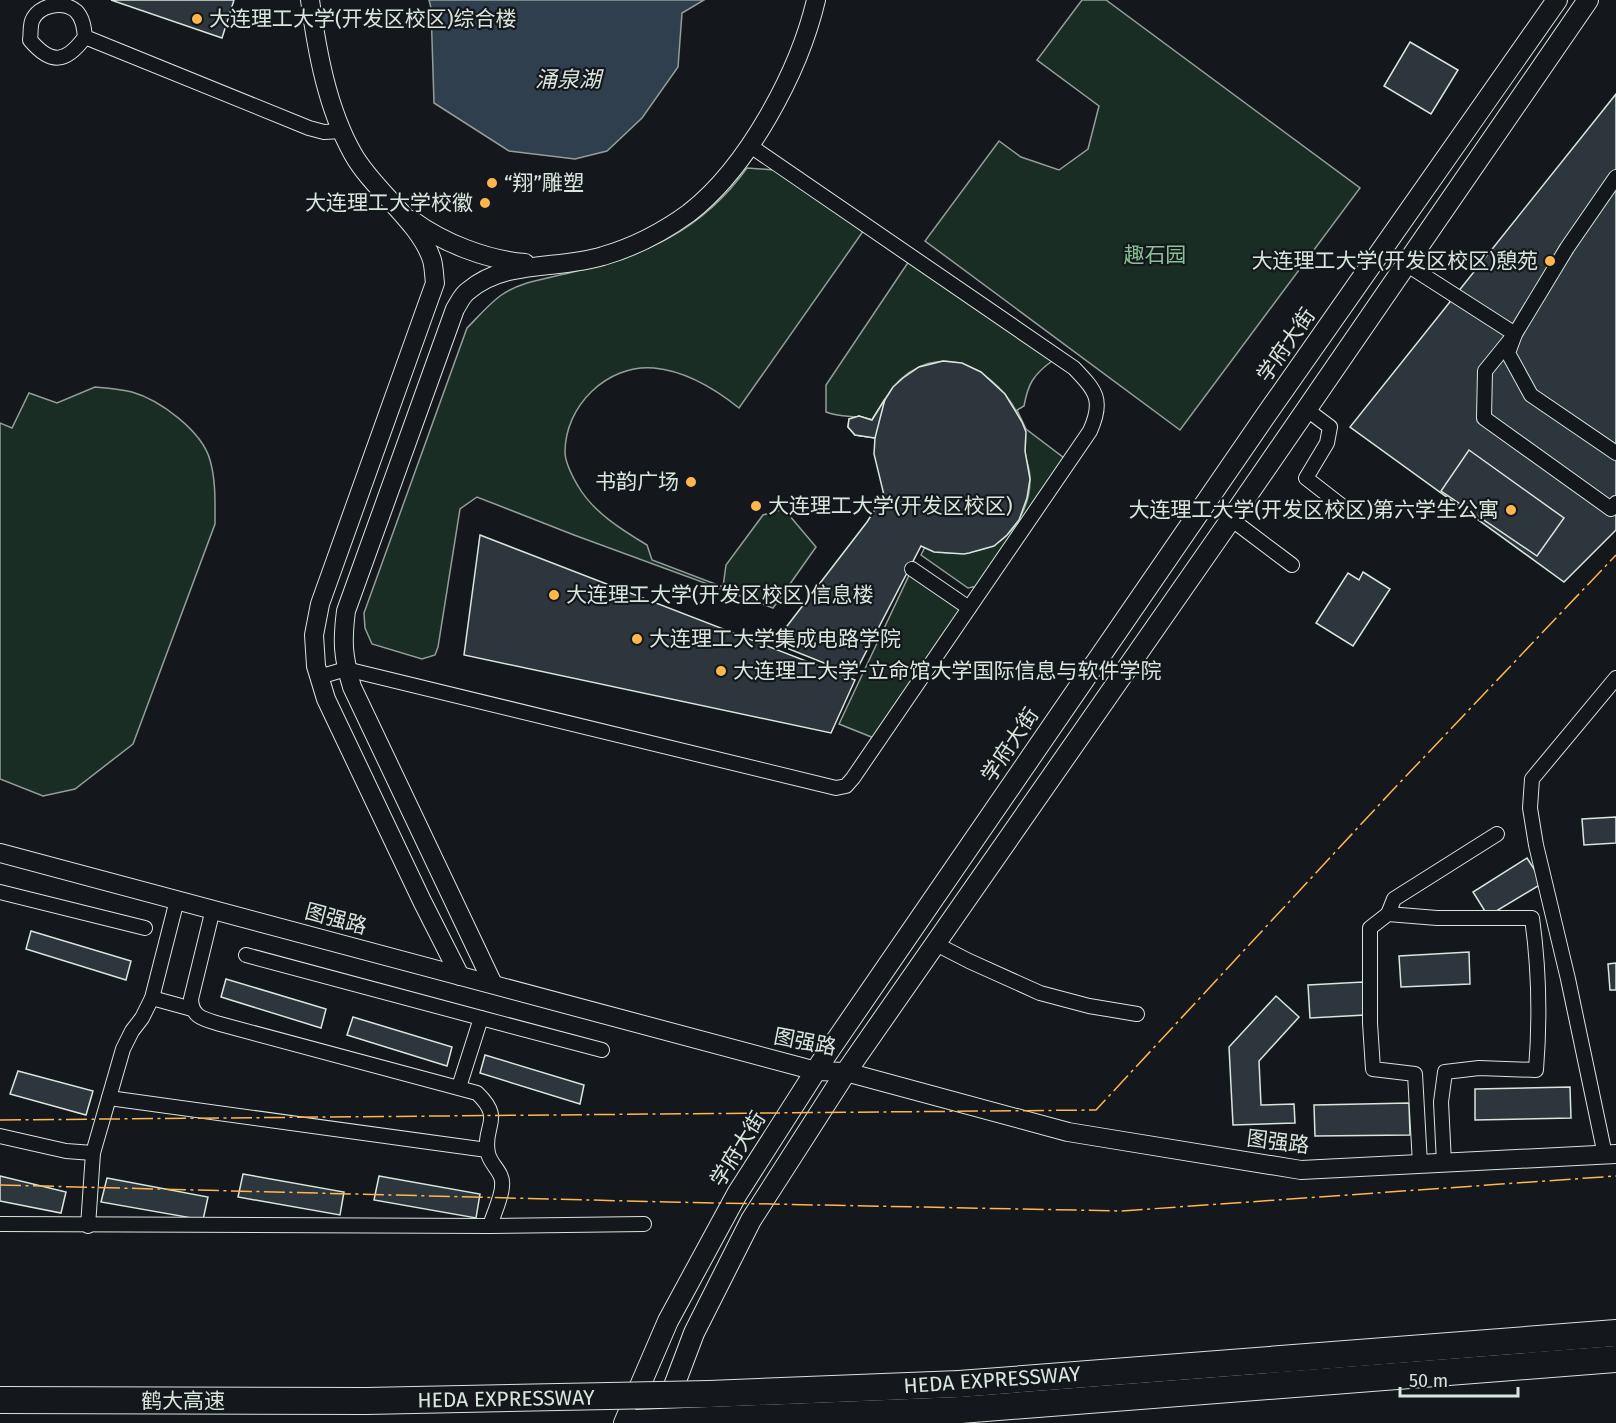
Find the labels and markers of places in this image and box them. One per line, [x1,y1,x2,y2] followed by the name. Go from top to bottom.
[209,6,517,32] place label: 大连理工大学(开发区校区)综合楼
[190,12,204,26] marker: 大连理工大学(开发区校区)综合楼
[504,170,584,196] place label: “翔”雕塑
[485,176,499,190] marker: “翔”雕塑
[305,190,473,216] place label: 大连理工大学校徽
[478,196,492,210] marker: 大连理工大学校徽
[1251,248,1538,274] place label: 大连理工大学(开发区校区)憩苑
[1543,254,1557,268] marker: 大连理工大学(开发区校区)憩苑
[595,469,679,495] place label: 书韵广场
[684,475,698,489] marker: 书韵广场
[768,493,1013,519] place label: 大连理工大学(开发区校区)
[1128,497,1499,523] place label: 大连理工大学(开发区校区)第六学生公寓
[749,499,763,513] marker: 大连理工大学(开发区校区)
[1504,503,1518,517] marker: 大连理工大学(开发区校区)第六学生公寓
[566,582,874,608] place label: 大连理工大学(开发区校区)信息楼
[547,588,561,602] marker: 大连理工大学(开发区校区)信息楼
[649,626,901,652] place label: 大连理工大学集成电路学院
[630,632,644,646] marker: 大连理工大学集成电路学院
[733,658,1161,684] place label: 大连理工大学-立命馆大学国际信息与软件学院
[714,664,728,678] marker: 大连理工大学-立命馆大学国际信息与软件学院

